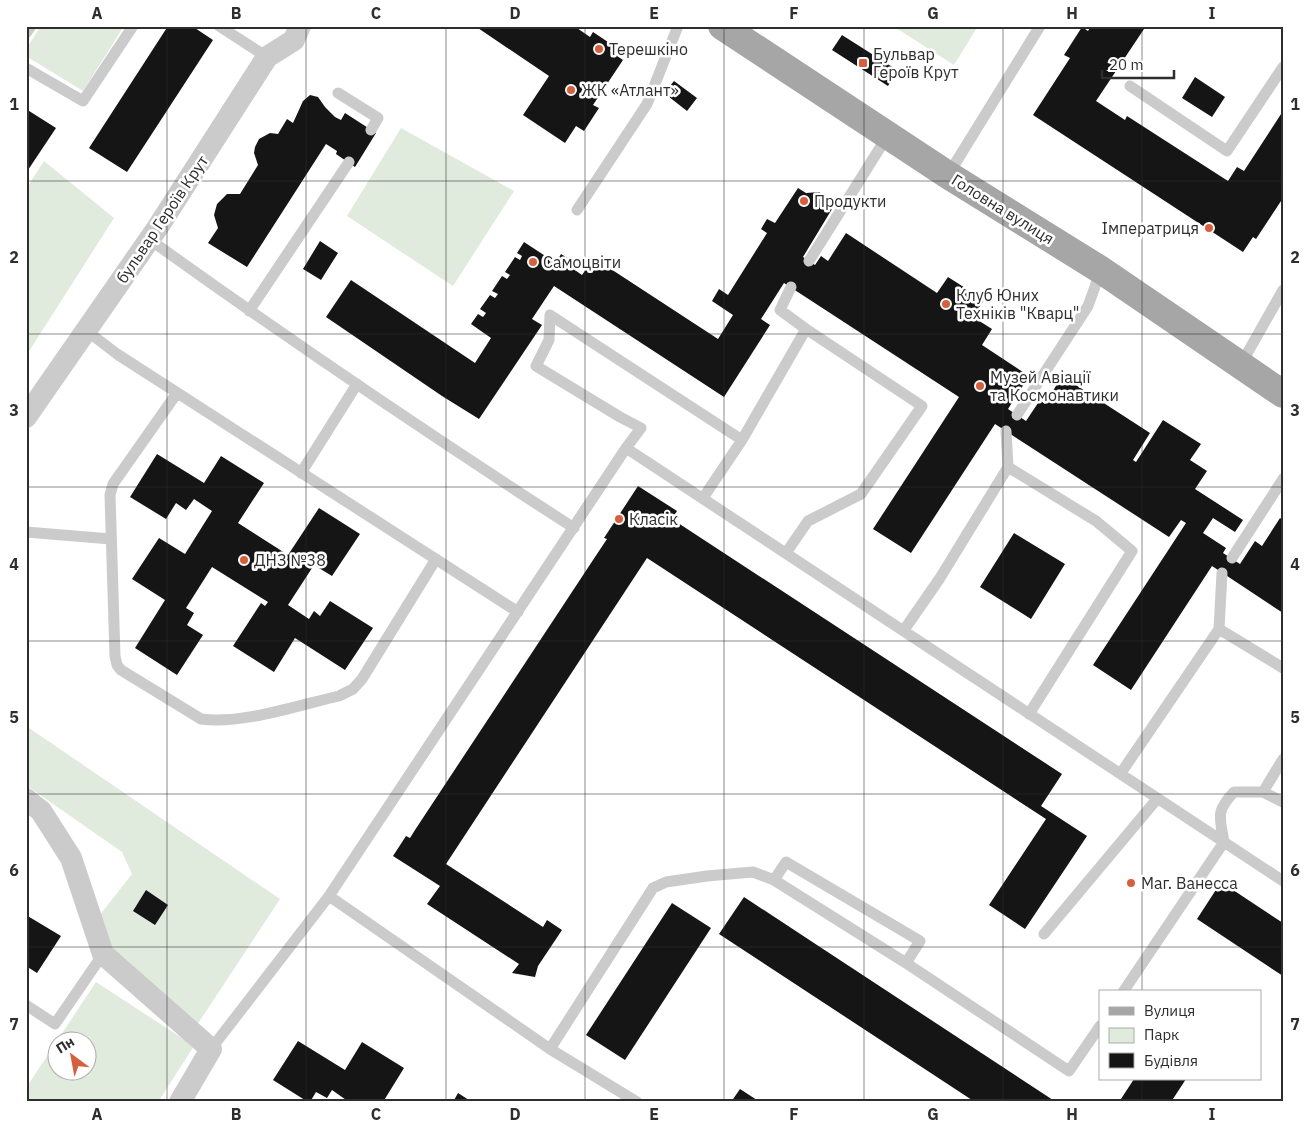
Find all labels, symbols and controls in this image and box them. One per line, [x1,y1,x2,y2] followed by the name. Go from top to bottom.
[92,3,103,23] text: A
[231,3,242,23] text: B
[371,3,381,23] text: C
[509,3,521,23] text: D
[649,3,659,23] text: E
[789,3,799,23] text: F
[927,3,939,23] text: G
[1066,3,1078,23] text: H
[1209,3,1216,23] text: I
[609,39,688,59] place label: Терешкіно
[593,43,605,55] marker: Терешкіно
[873,44,959,82] place label: Бульвар Героїв Крут
[1102,48,1174,80] scale bar
[1109,55,1144,74] text: 20 m
[857,57,869,69] marker: Бульвар Героїв Крут
[581,80,679,100] place label: ЖК «Атлант»
[565,84,577,96] marker: ЖК «Атлант»
[9,94,19,114] text: 1
[1290,94,1300,114] text: 1
[112,151,212,287] street label: бульвар Героїв Крут
[948,169,1058,249] street label: Головна вулиця
[814,191,887,211] place label: Продукти
[798,195,810,207] marker: Продукти
[1102,218,1199,238] place label: Імператриця
[1203,222,1215,234] marker: Імператриця
[9,247,19,267] text: 2
[1290,247,1300,267] text: 2
[543,252,621,272] place label: Самоцвіти
[527,256,539,268] marker: Самоцвіти
[956,285,1079,323] place label: Клуб Юних Техніків "Кварц"
[940,298,952,310] marker: Клуб Юних Техніків "Кварц"
[990,367,1119,405] place label: Музей Авіації та Космонавтики
[974,380,986,392] marker: Музей Авіації та Космонавтики
[9,400,19,420] text: 3
[1290,400,1300,420] text: 3
[629,509,678,529] place label: Класік
[613,513,625,525] marker: Класік
[254,550,326,570] place label: ДНЗ №38
[9,554,19,574] text: 4
[238,554,250,566] marker: ДНЗ №38
[1290,554,1300,574] text: 4
[9,707,19,727] text: 5
[1290,707,1300,727] text: 5
[9,860,19,880] text: 6
[1290,860,1300,880] text: 6
[1141,873,1238,893] place label: Маг. Ванесса
[1125,877,1137,889] marker: Маг. Ванесса
[1099,990,1262,1080] legend
[1144,1001,1195,1020] text: Вулиця
[9,1014,19,1034] text: 7
[1290,1014,1300,1034] text: 7
[1144,1025,1179,1044] text: Парк
[48,1030,98,1080] north arrow
[52,1032,78,1058] text: Пн
[1144,1051,1198,1070] text: Будівля
[92,1104,103,1124] text: A
[231,1104,242,1124] text: B
[371,1104,381,1124] text: C
[509,1104,521,1124] text: D
[649,1104,659,1124] text: E
[789,1104,799,1124] text: F
[927,1104,939,1124] text: G
[1066,1104,1078,1124] text: H
[1209,1104,1216,1124] text: I

